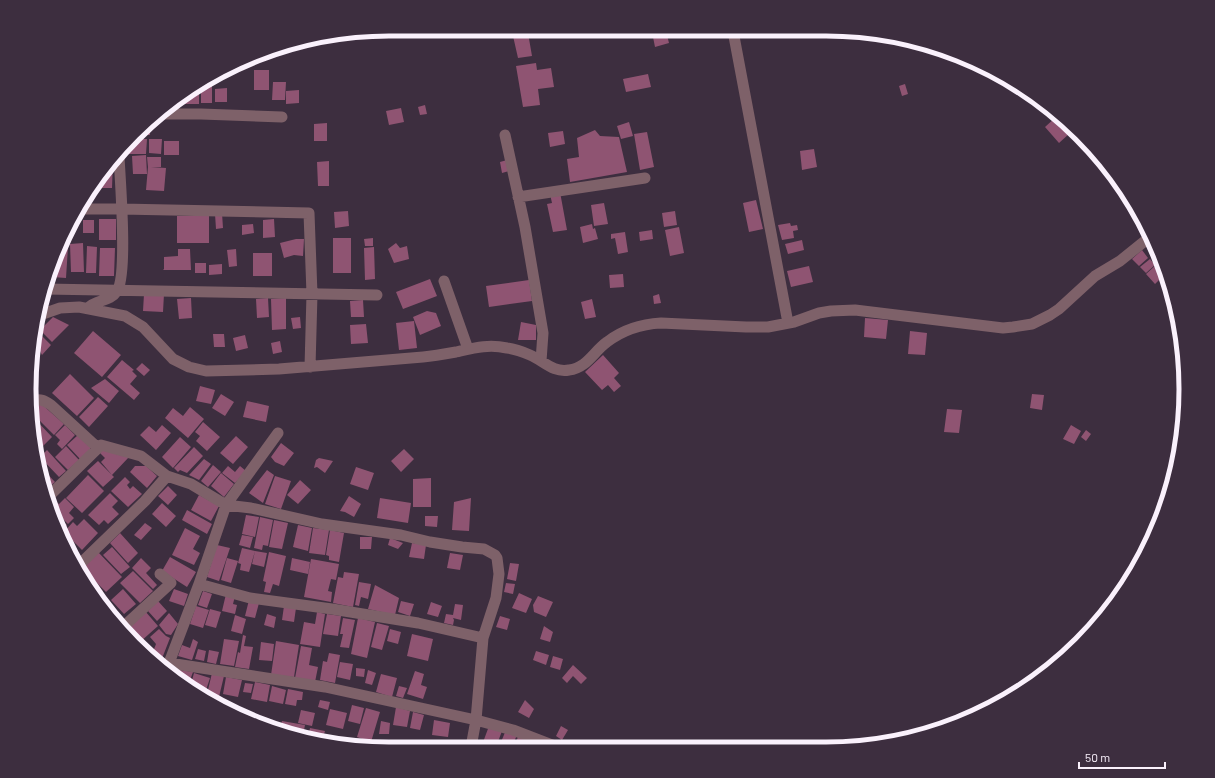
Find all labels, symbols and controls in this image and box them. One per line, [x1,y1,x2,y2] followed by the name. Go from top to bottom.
[1079,744,1165,770] scale bar
[1085,750,1110,764] text: 50 m

